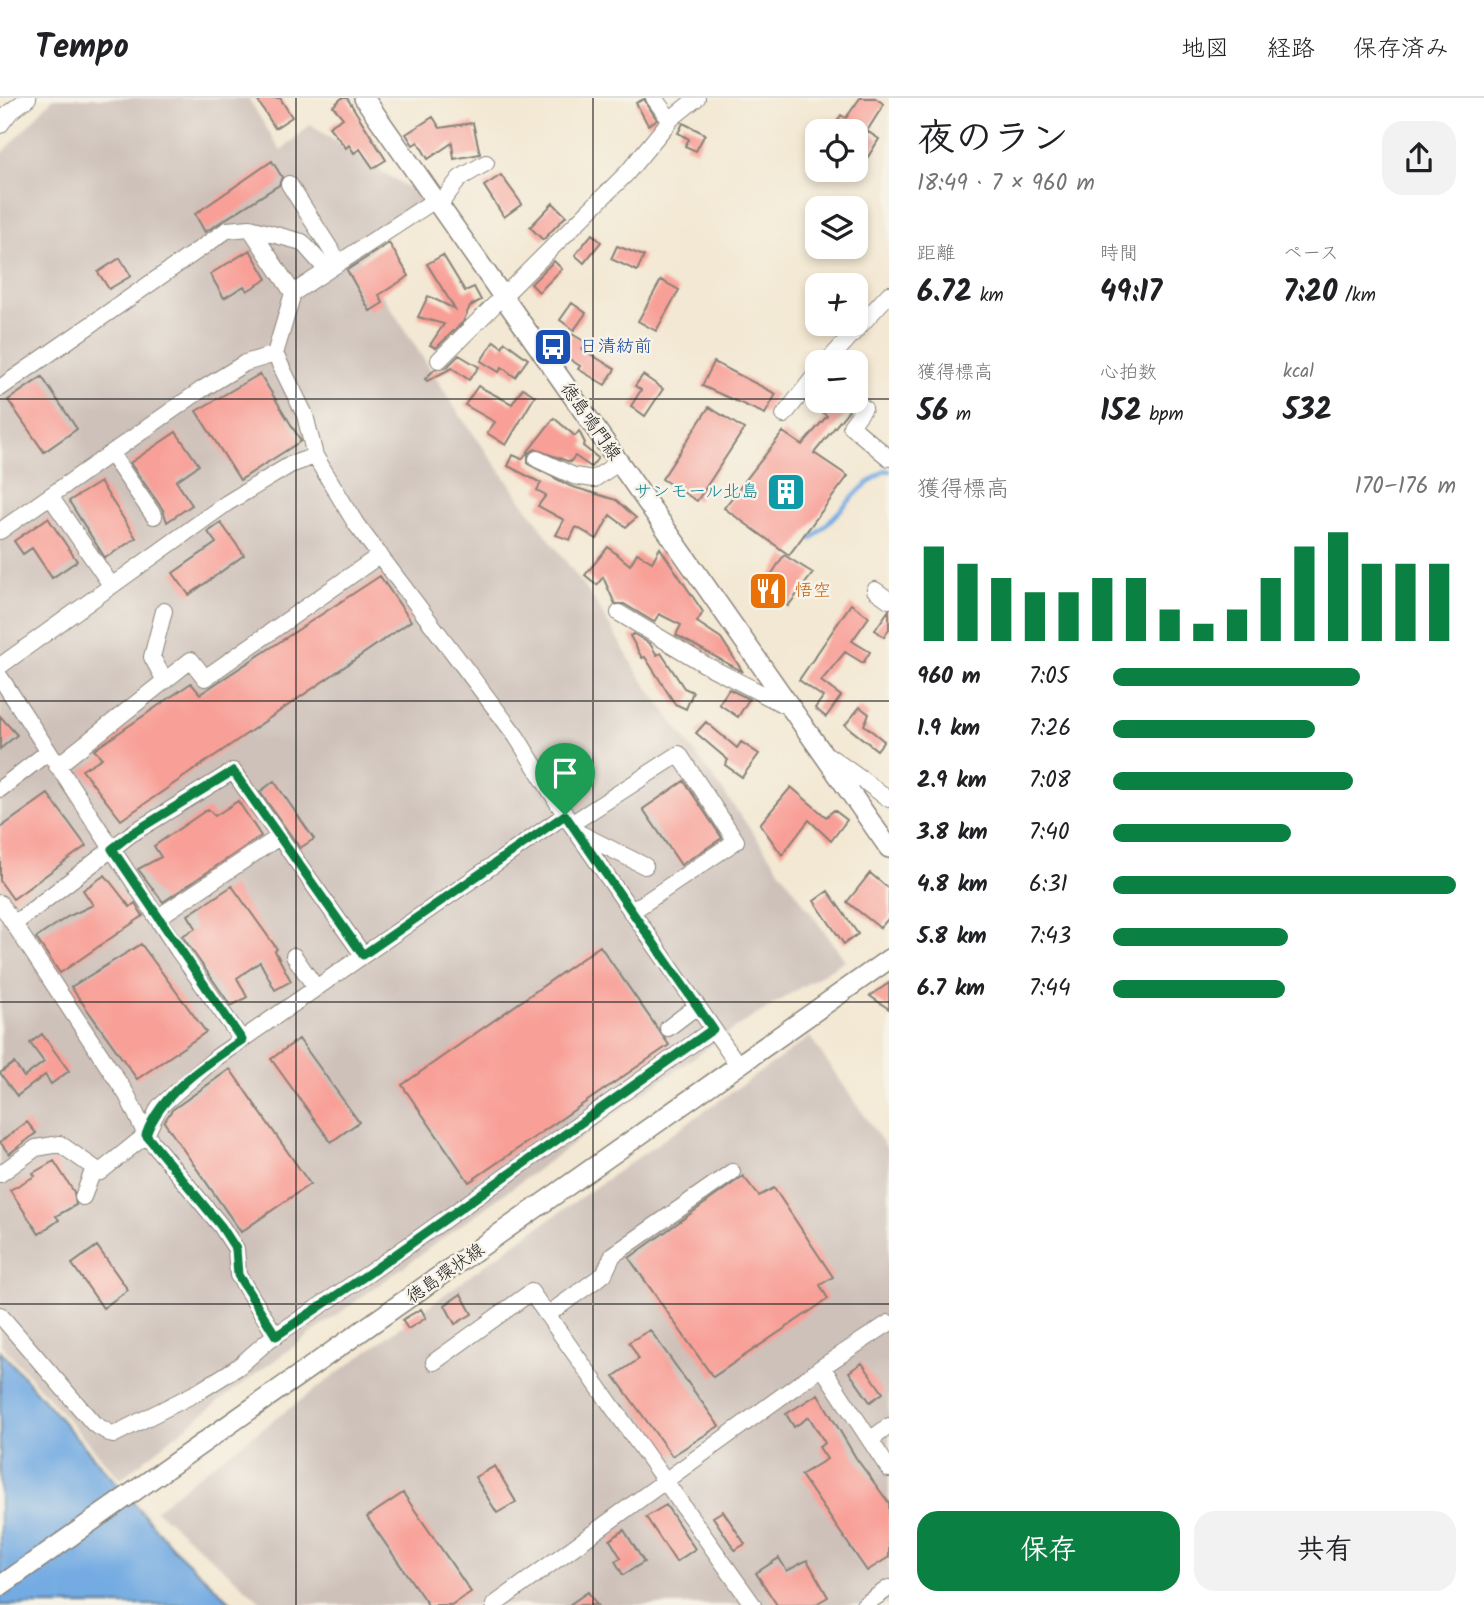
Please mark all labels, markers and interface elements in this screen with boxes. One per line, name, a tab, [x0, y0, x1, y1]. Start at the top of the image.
text: Tempo	[35, 22, 129, 75]
text: 地図	[1181, 30, 1229, 69]
text: 経路	[1267, 30, 1315, 69]
text: 保存済み	[1353, 30, 1449, 69]
text: 夜のラン	[917, 110, 1069, 170]
map controls	[805, 119, 868, 413]
button: locate	[805, 119, 868, 182]
button: share	[1382, 121, 1456, 195]
text: 18:49 · 7 × 960 m	[917, 166, 1095, 202]
button: layers	[805, 196, 868, 259]
text: 距離	[917, 239, 955, 269]
text: 時間	[1100, 239, 1138, 269]
text: ペース	[1283, 239, 1339, 269]
text: 6.72	[917, 269, 972, 317]
text: 49:17	[1100, 269, 1162, 317]
text: 7:20	[1283, 269, 1337, 317]
button: +	[805, 273, 868, 336]
text: km	[972, 281, 1004, 311]
text: /km	[1337, 281, 1376, 311]
bus stop icon: 日清紡前	[532, 326, 574, 368]
place label: 日清紡前	[580, 333, 652, 362]
button: −	[805, 350, 868, 413]
text: kcal	[1283, 357, 1314, 387]
text: 獲得標高	[917, 358, 993, 388]
text: 心拍数	[1100, 358, 1157, 388]
street label: 徳島鳴門線	[552, 377, 628, 467]
text: 532	[1283, 387, 1332, 435]
text: 56	[917, 388, 948, 436]
text: 152	[1100, 388, 1142, 436]
text: m	[948, 400, 971, 430]
text: bpm	[1142, 400, 1184, 430]
text: 170–176 m	[1355, 469, 1456, 505]
building icon: サンモール北島	[765, 471, 807, 513]
text: 獲得標高	[917, 472, 1009, 508]
place label: サンモール北島	[634, 478, 759, 507]
restaurant icon: 悟空	[747, 570, 789, 612]
place label: 悟空	[795, 577, 831, 606]
text: 960 m	[917, 659, 981, 695]
text: 7:05	[1029, 659, 1069, 695]
text: 1.9 km	[917, 711, 980, 747]
text: 7:26	[1029, 711, 1071, 747]
pin	[535, 743, 595, 815]
icon: arrive	[546, 754, 584, 792]
text: 2.9 km	[917, 763, 987, 799]
text: 7:08	[1029, 763, 1071, 799]
text: 3.8 km	[917, 815, 988, 851]
text: 7:40	[1029, 815, 1069, 851]
text: 4.8 km	[917, 867, 988, 903]
text: 6:31	[1029, 867, 1068, 903]
text: 5.8 km	[917, 919, 987, 955]
text: 7:43	[1029, 919, 1071, 955]
text: 6.7 km	[917, 971, 985, 1007]
text: 7:44	[1029, 971, 1071, 1007]
street label: 徳島環状線	[401, 1236, 491, 1312]
button: 保存	[917, 1511, 1180, 1591]
button: 共有	[1194, 1511, 1456, 1591]

